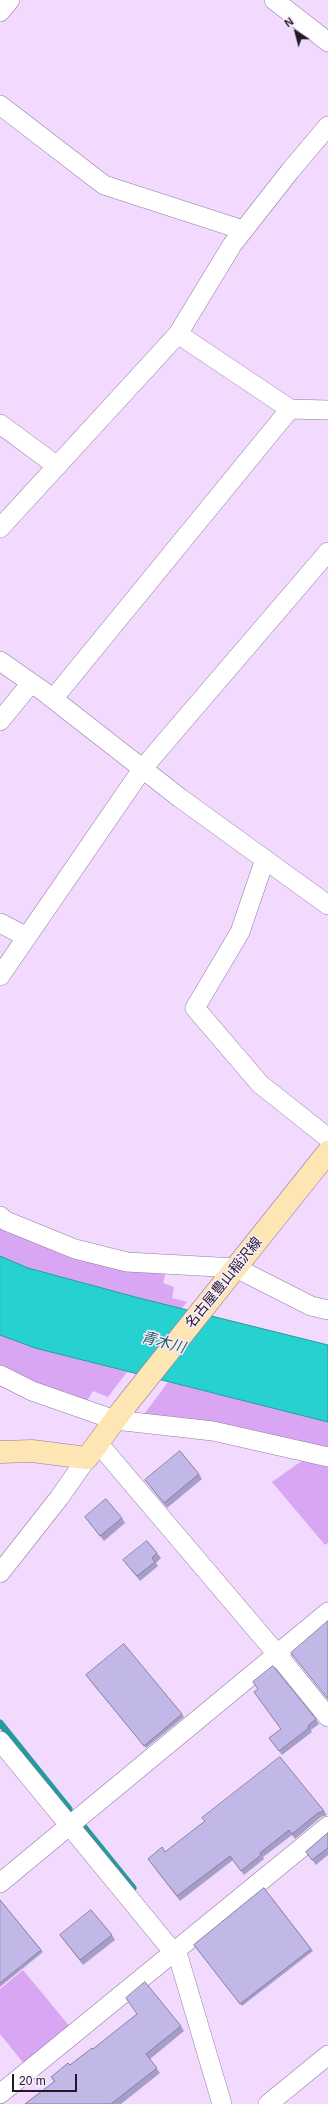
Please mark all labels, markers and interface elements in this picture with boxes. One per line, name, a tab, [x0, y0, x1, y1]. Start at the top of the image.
north arrow	[276, 12, 316, 52]
text: N	[282, 15, 296, 29]
street label: 名古屋豊山稲沢線	[182, 1234, 266, 1332]
water label: 青木川	[139, 1328, 187, 1358]
scale bar	[14, 2066, 79, 2092]
text: 20 m	[19, 2074, 46, 2088]

